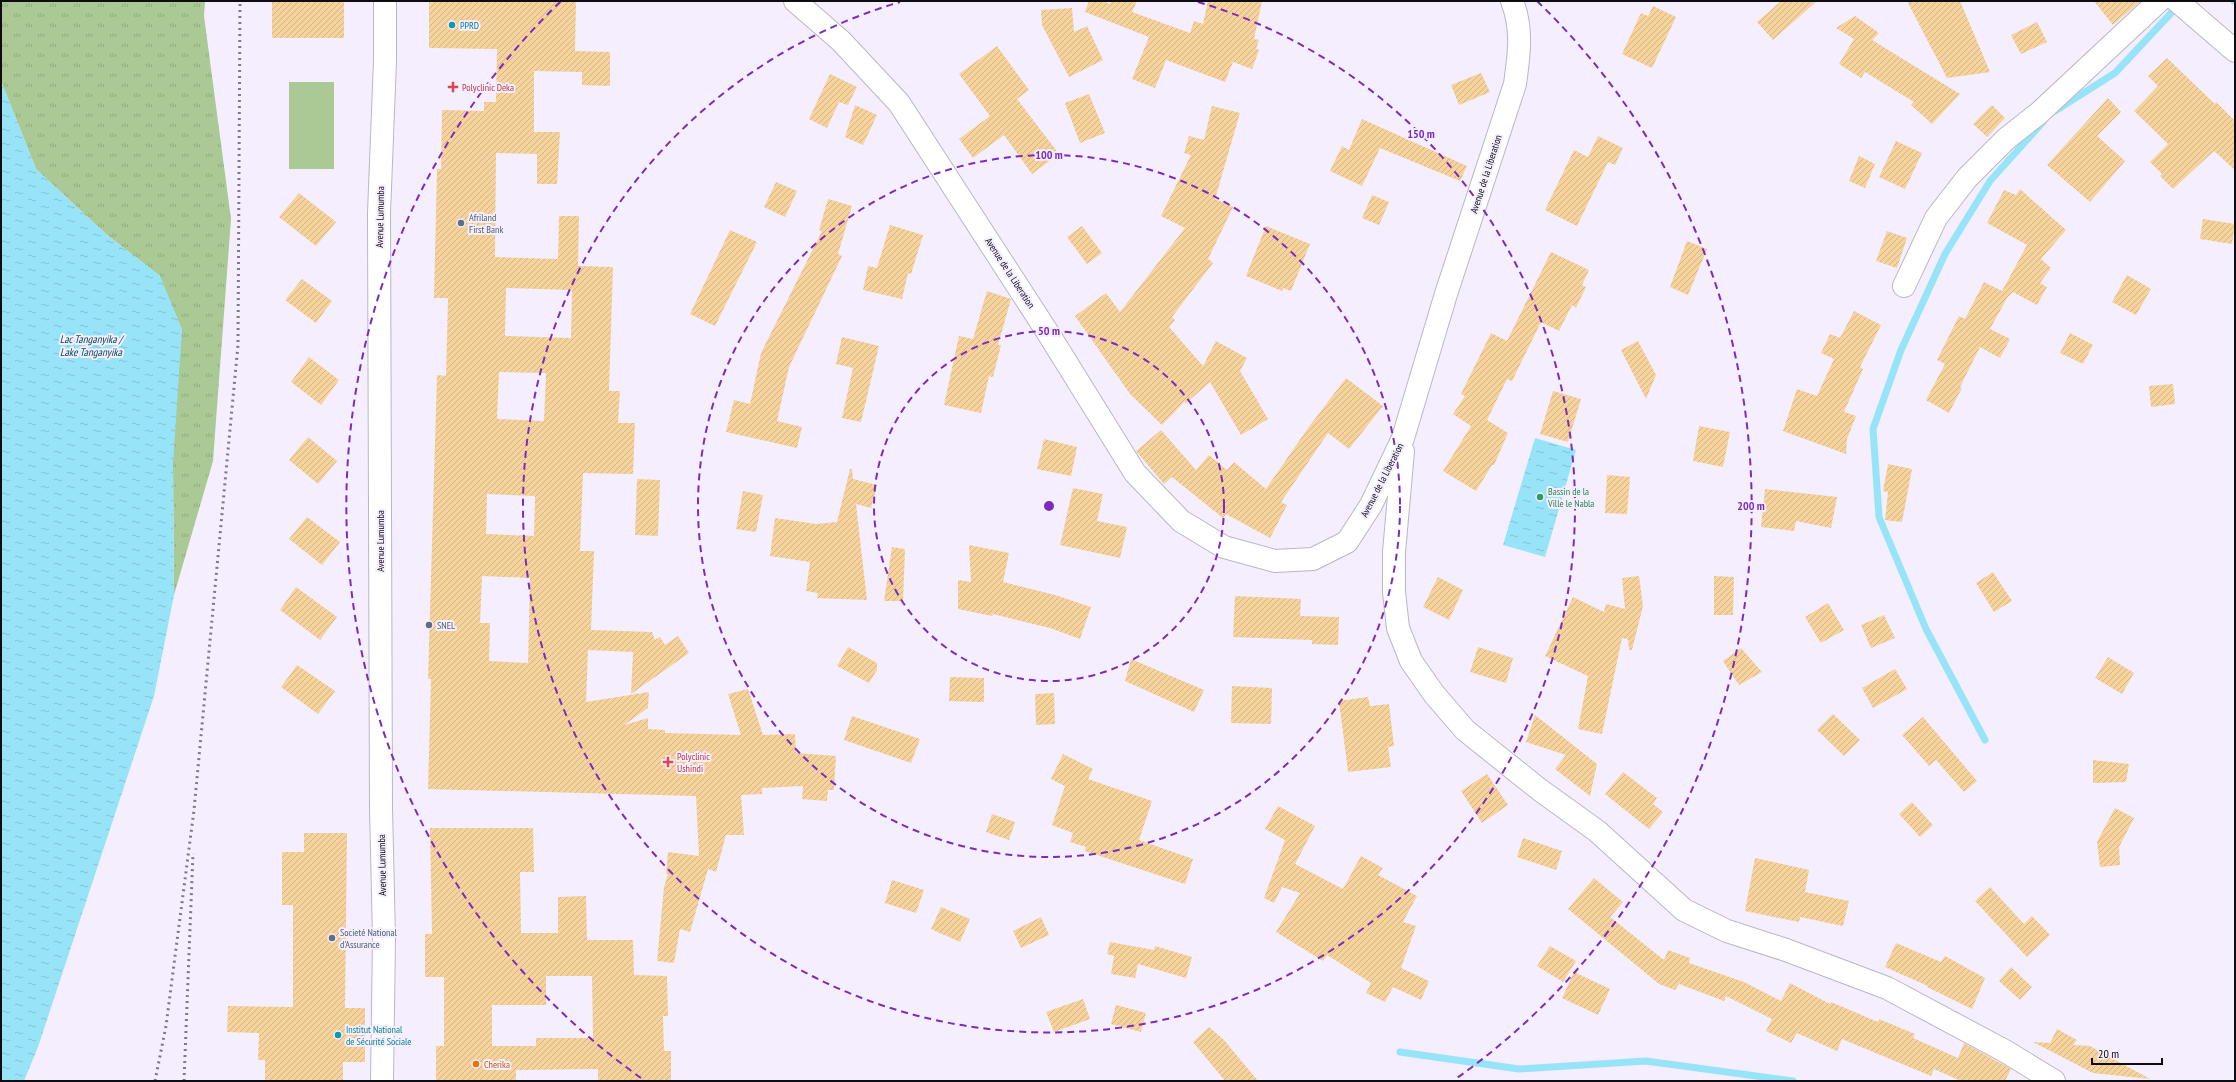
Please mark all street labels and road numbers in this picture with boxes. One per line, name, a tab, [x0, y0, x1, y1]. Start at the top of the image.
street label: Avenue de la Liberation	[1467, 133, 1505, 215]
street label: Avenue Lumumba	[373, 186, 387, 248]
street label: Avenue de la Liberation	[982, 235, 1038, 311]
street label: Avenue de la Liberation	[1358, 441, 1406, 519]
street label: Avenue Lumumba	[374, 510, 387, 572]
street label: Avenue Lumumba	[375, 834, 389, 896]

